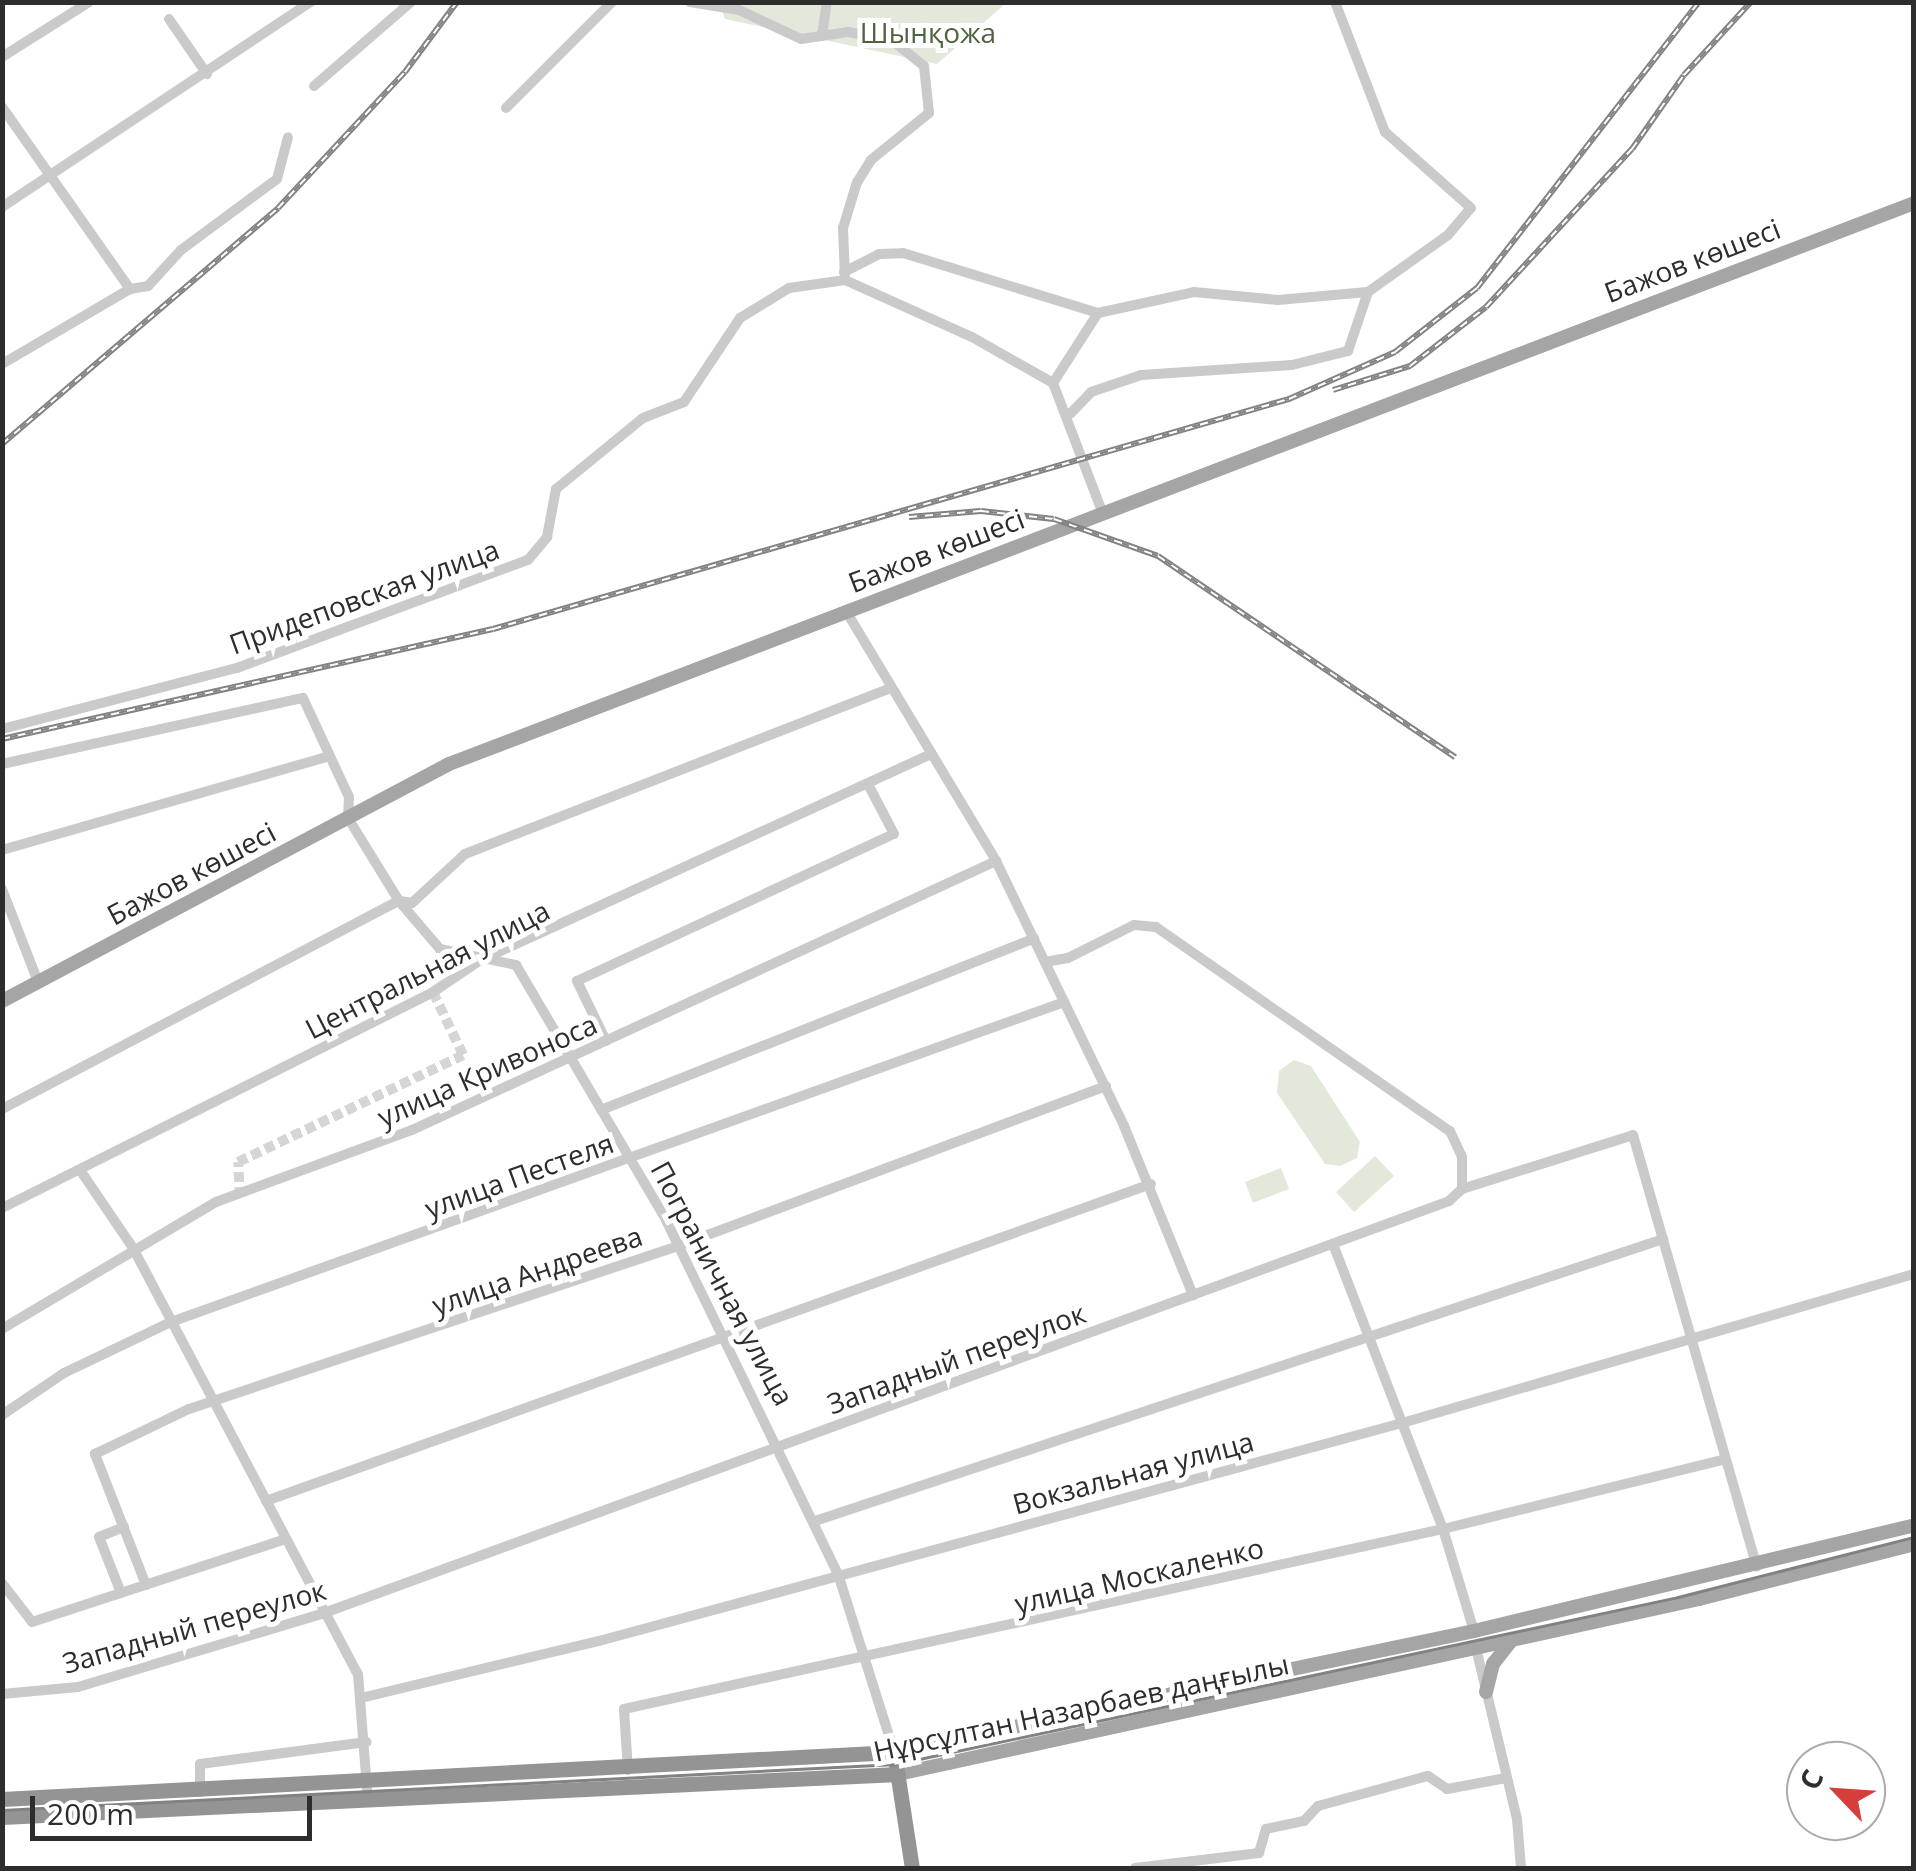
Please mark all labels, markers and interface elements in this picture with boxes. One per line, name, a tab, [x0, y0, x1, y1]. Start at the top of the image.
park label: Шынқожа	[860, 15, 996, 49]
street label: Бажов көшесі	[1599, 211, 1785, 309]
street label: Бажов көшесі	[843, 501, 1029, 599]
street label: Придеповская улица	[225, 532, 503, 660]
street label: Бажов көшесі	[101, 815, 281, 931]
street label: Центральная улица	[299, 893, 555, 1045]
street label: улица Кривоноса	[372, 1007, 602, 1133]
street label: улица Пестеля	[420, 1125, 618, 1225]
street label: Пограничная улица	[644, 1155, 802, 1411]
street label: улица Андреева	[428, 1218, 646, 1322]
street label: Западный переулок	[822, 1296, 1090, 1420]
street label: Вокзальная улица	[1009, 1424, 1257, 1520]
street label: улица Москаленко	[1011, 1530, 1267, 1620]
street label: Западный переулок	[58, 1572, 330, 1680]
street label: Нұрсұлтан Назарбаев даңғылы	[870, 1647, 1292, 1767]
north arrow	[1786, 1741, 1886, 1841]
text: С	[1790, 1763, 1832, 1795]
scale bar	[35, 1776, 318, 1838]
text: 200 m	[47, 1793, 134, 1834]

